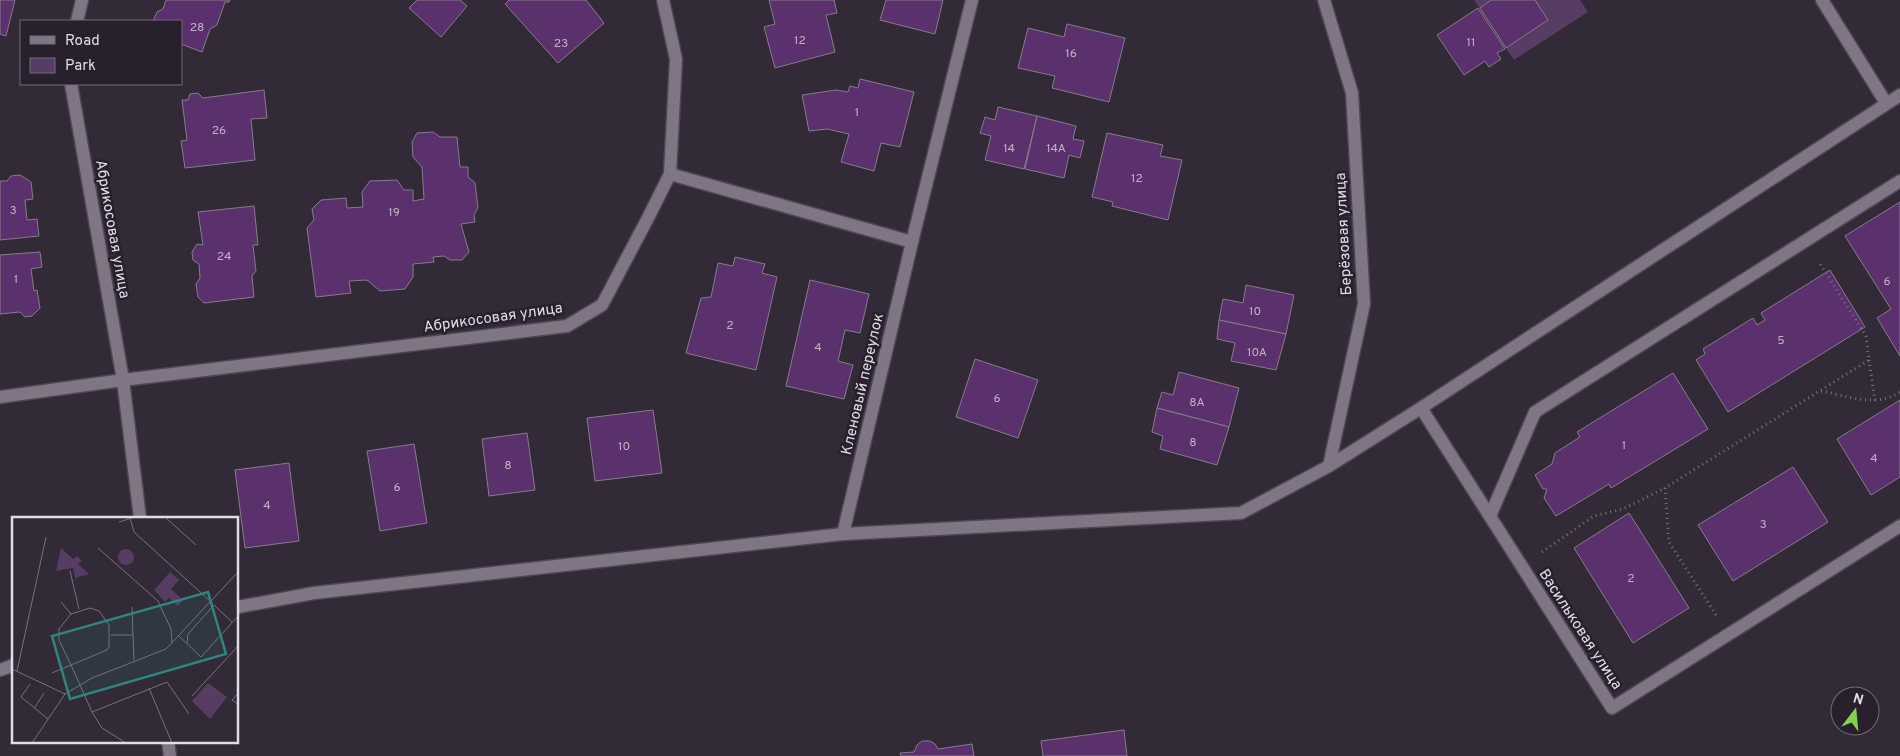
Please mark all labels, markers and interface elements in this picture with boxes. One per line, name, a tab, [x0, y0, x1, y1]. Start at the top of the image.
legend	[20, 20, 182, 85]
house number: 28	[190, 20, 204, 36]
text: Road	[65, 32, 100, 51]
house number: 12	[794, 33, 806, 49]
house number: 11	[1467, 35, 1475, 51]
house number: 23	[554, 36, 568, 52]
house number: 16	[1065, 46, 1077, 62]
text: Park	[65, 57, 96, 76]
house number: 1	[855, 105, 859, 121]
house number: 26	[212, 123, 226, 139]
house number: 14	[1003, 141, 1015, 157]
house number: 14А	[1046, 141, 1066, 157]
street label: Абрикосовая улица	[90, 159, 133, 300]
house number: 12	[1131, 171, 1143, 187]
street label: Берёзовая улица	[1332, 172, 1357, 296]
house number: 3	[9, 203, 17, 219]
house number: 19	[388, 205, 400, 221]
house number: 24	[217, 249, 231, 265]
house number: 1	[14, 272, 18, 288]
house number: 6	[1883, 274, 1891, 290]
street label: Абрикосовая улица	[422, 299, 564, 338]
house number: 10	[1249, 304, 1261, 320]
street label: Кленовый переулок	[838, 312, 889, 457]
house number: 2	[726, 318, 734, 334]
house number: 5	[1777, 333, 1785, 349]
house number: 4	[814, 340, 822, 356]
house number: 10А	[1247, 345, 1267, 361]
house number: 6	[993, 391, 1001, 407]
house number: 8А	[1189, 395, 1205, 411]
house number: 8	[1189, 435, 1197, 451]
house number: 1	[1622, 438, 1626, 454]
house number: 10	[618, 439, 630, 455]
house number: 4	[1870, 451, 1878, 467]
house number: 8	[504, 458, 512, 474]
house number: 6	[393, 480, 401, 496]
house number: 4	[263, 498, 271, 514]
inset map	[12, 517, 239, 744]
house number: 3	[1759, 517, 1767, 533]
street label: Васильковая улица	[1534, 566, 1626, 694]
house number: 2	[1627, 571, 1635, 587]
north arrow	[1830, 686, 1880, 736]
text: N	[1851, 690, 1865, 710]

